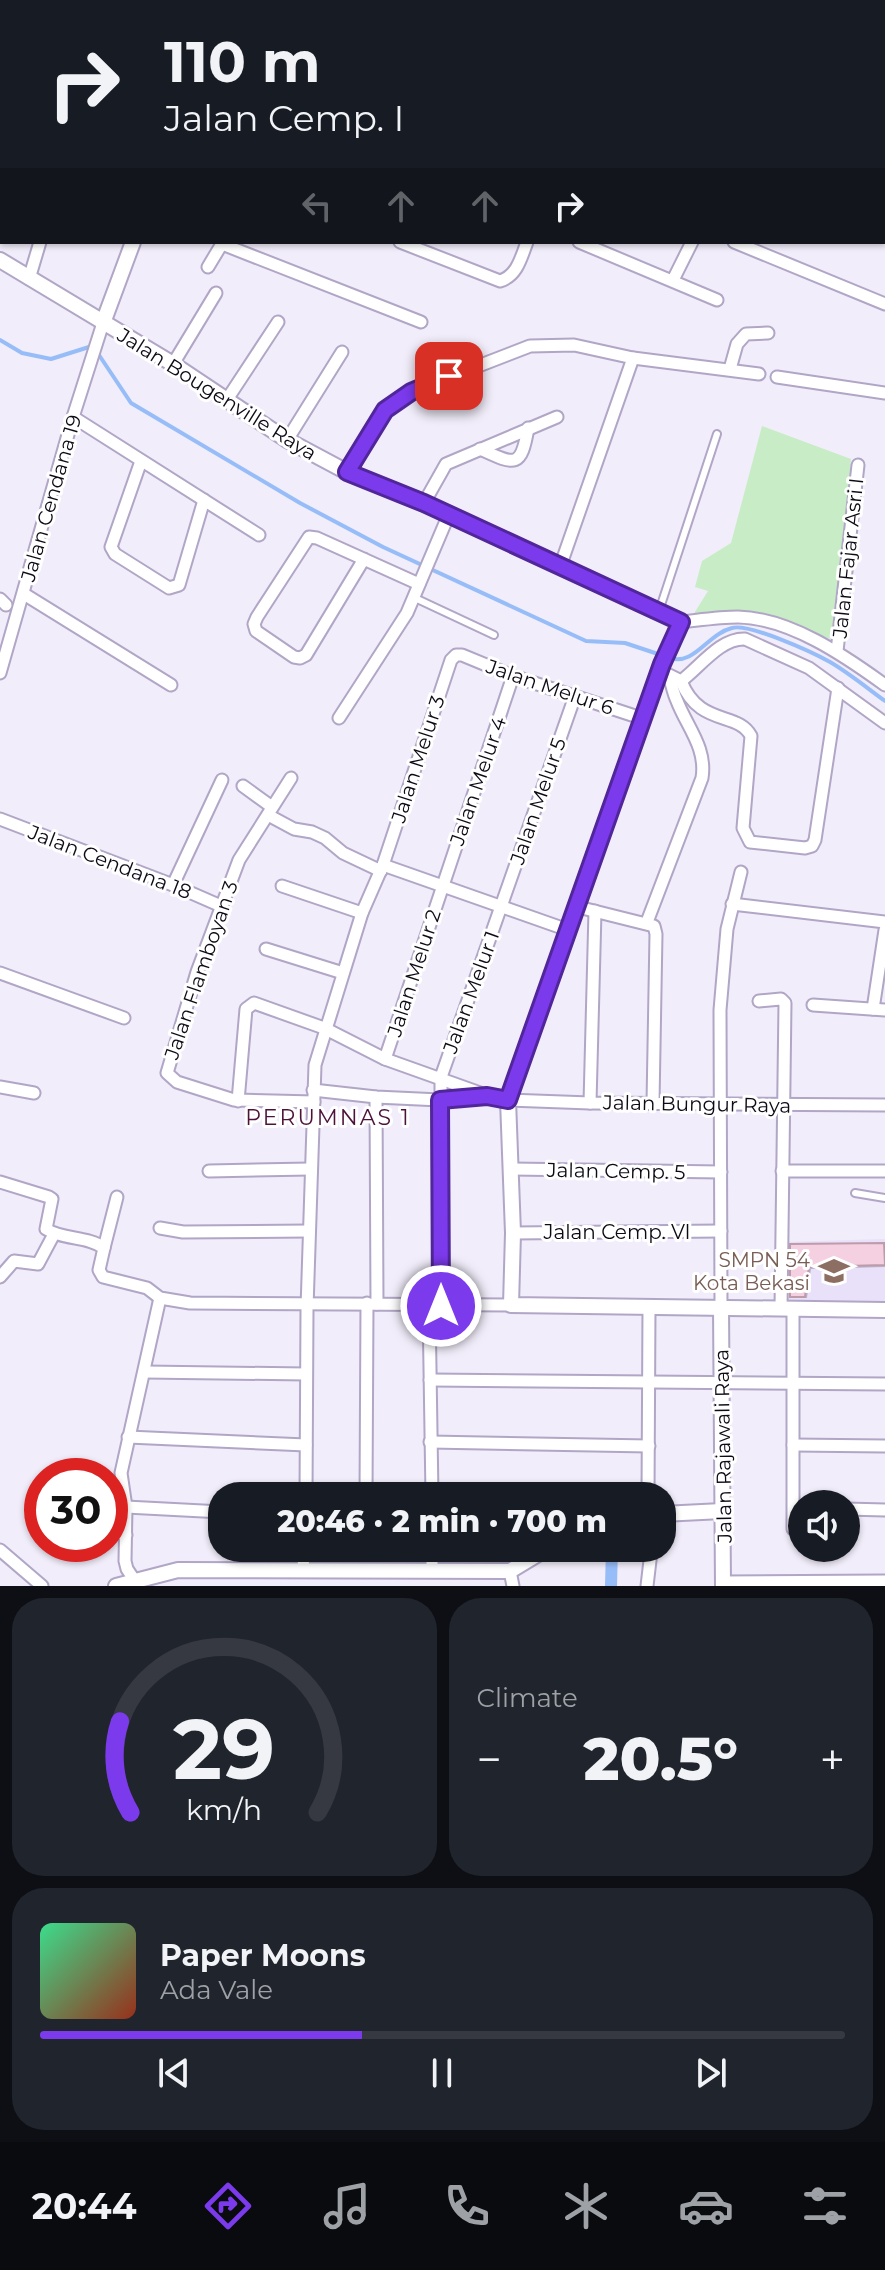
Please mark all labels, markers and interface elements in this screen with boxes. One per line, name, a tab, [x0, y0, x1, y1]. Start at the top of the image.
text: 110 m	[164, 28, 321, 96]
icon: right	[32, 32, 136, 136]
text: Jalan Cemp. I	[164, 96, 404, 140]
icon: left	[295, 184, 339, 228]
icon: ahead	[379, 184, 423, 228]
icon: ahead	[463, 184, 507, 228]
icon: right	[547, 184, 591, 228]
street label: Jalan Bougenville Raya	[112, 322, 321, 465]
pin	[415, 342, 483, 410]
icon: arrive	[427, 354, 471, 398]
street label: Jalan Cendana 19	[15, 412, 86, 585]
street label: Jalan Fajar Asri I	[828, 477, 868, 640]
street label: Jalan Melur 6	[482, 654, 617, 720]
street label: Jalan Melur 3	[386, 692, 450, 827]
street label: Jalan Melur 4	[444, 714, 511, 849]
street label: Jalan Melur 5	[505, 735, 571, 868]
street label: Jalan Cendana 18	[24, 819, 195, 904]
street label: Jalan Flamboyan 3	[159, 878, 243, 1063]
street label: Jalan Melur 2	[382, 906, 446, 1041]
street label: Jalan Melur 1	[437, 928, 504, 1057]
street label: Jalan Bungur Raya	[602, 1090, 791, 1118]
district label: PERUMNAS 1	[245, 1104, 411, 1131]
street label: Jalan Cemp. 5	[545, 1158, 686, 1184]
street label: Jalan Cemp. VI	[542, 1220, 691, 1244]
place label: SMPN 54 Kota Bekasi	[693, 1248, 810, 1295]
school or university icon: SMPN 54 Kota Bekasi	[817, 1254, 851, 1288]
position arrow	[399, 1264, 483, 1348]
street label: Jalan Rajawali Raya	[709, 1349, 737, 1544]
speed limit sign: 30	[24, 1458, 128, 1562]
map controls	[788, 1490, 860, 1562]
button: sound	[788, 1490, 860, 1562]
text: 20:46 · 2 min · 700 m	[277, 1503, 607, 1540]
text: Climate	[477, 1682, 578, 1714]
text: 29	[173, 1698, 275, 1800]
text: 20.5°	[584, 1722, 738, 1795]
text: −	[477, 1732, 502, 1786]
text: +	[820, 1732, 845, 1786]
text: km/h	[186, 1792, 262, 1827]
text: Paper Moons	[160, 1937, 366, 1974]
text: Ada Vale	[160, 1974, 273, 2006]
icon: previous	[152, 2051, 196, 2095]
icon: pause	[420, 2051, 464, 2095]
icon: next	[689, 2051, 733, 2095]
icon: directions	[200, 2178, 256, 2234]
icon: music	[319, 2178, 375, 2234]
icon: phone	[439, 2178, 495, 2234]
icon: climate	[558, 2178, 614, 2234]
icon: car	[678, 2178, 734, 2234]
icon: filters	[797, 2178, 853, 2234]
text: 20:44	[32, 2184, 136, 2228]

